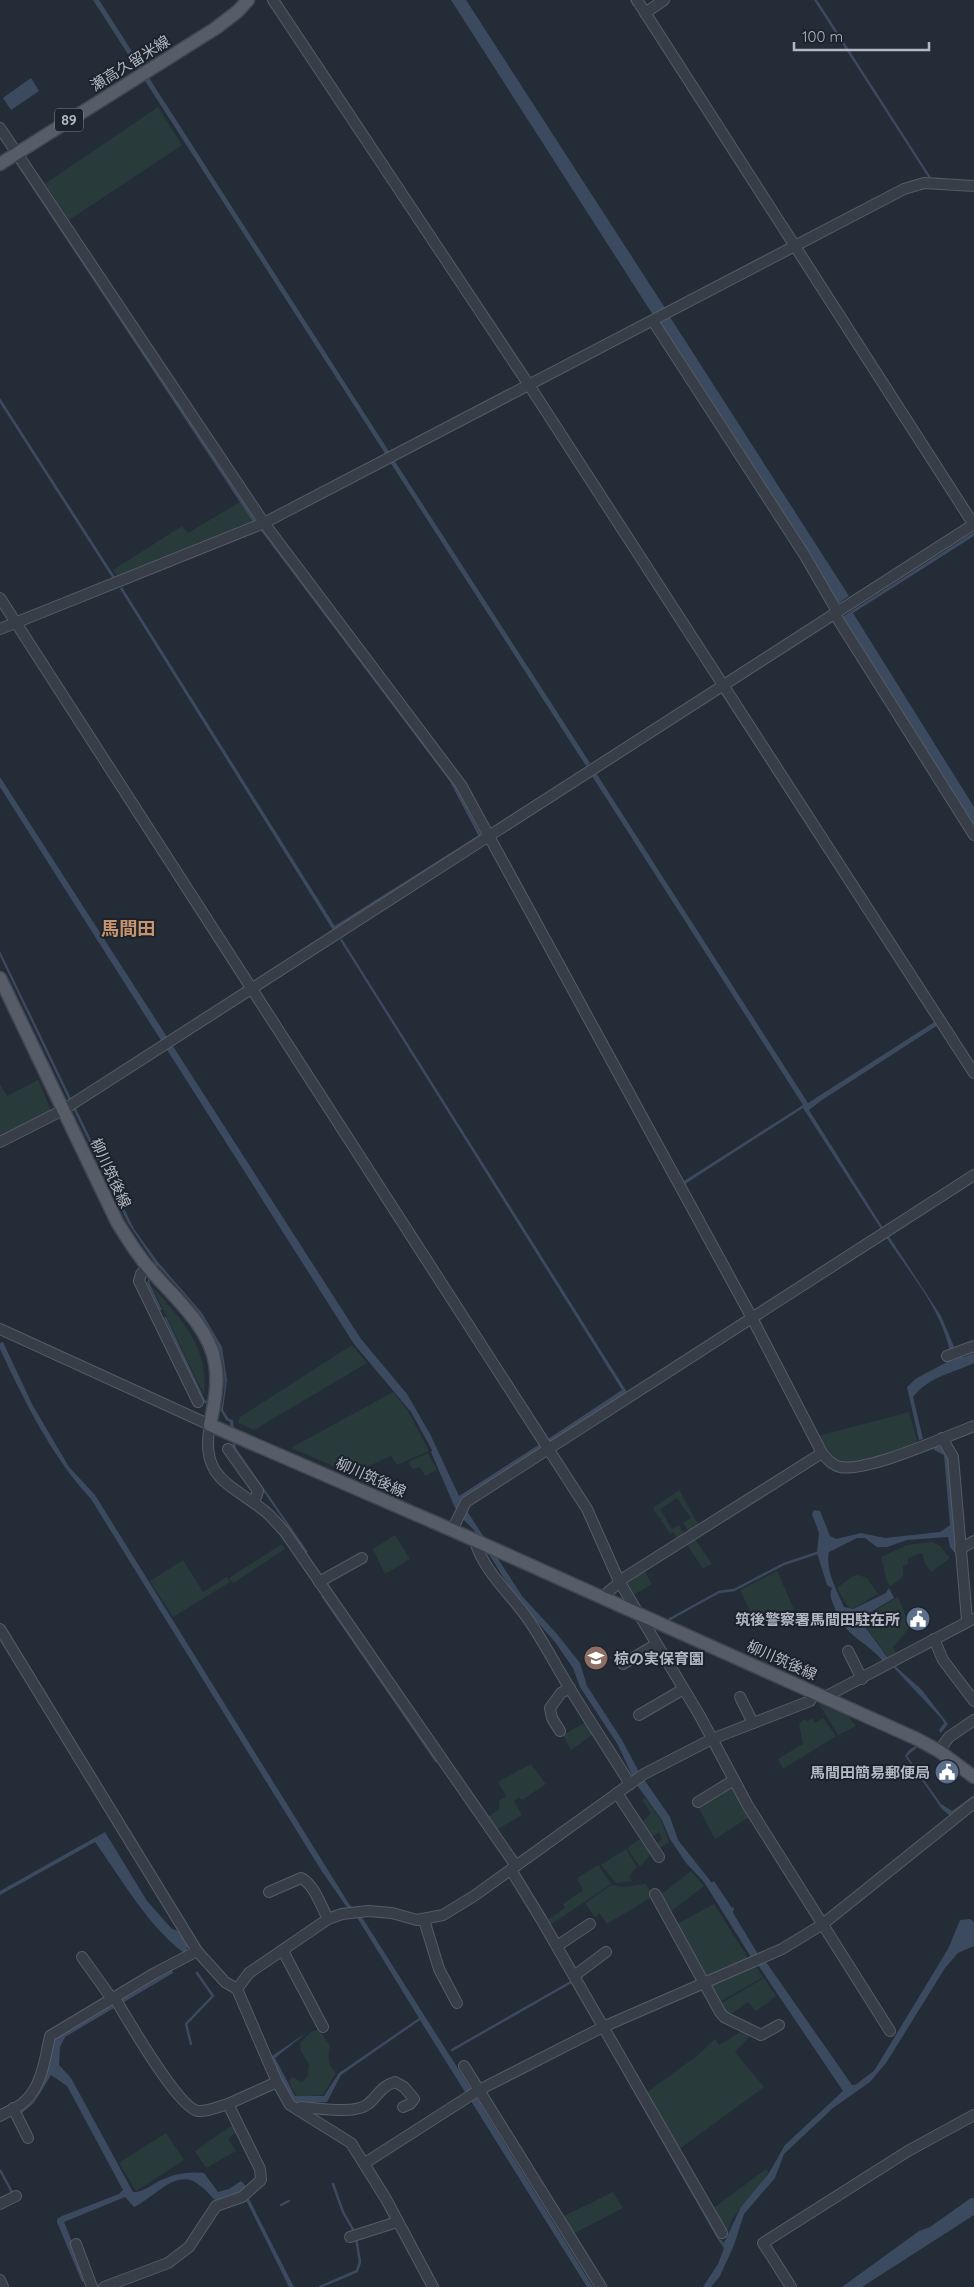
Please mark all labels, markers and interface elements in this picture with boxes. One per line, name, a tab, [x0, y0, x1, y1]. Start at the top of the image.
scale bar	[794, 20, 929, 52]
text: 100 m	[802, 27, 843, 46]
street label: 瀬高久留米線	[87, 31, 173, 95]
road number: 89	[55, 108, 83, 132]
district label: 馬間田	[101, 917, 155, 940]
street label: 柳川筑後線	[87, 1135, 135, 1211]
street label: 柳川筑後線	[333, 1453, 409, 1501]
public building icon: 筑後警察署馬間田駐在所	[905, 1606, 931, 1632]
place label: 筑後警察署馬間田駐在所	[735, 1610, 900, 1629]
street label: 柳川筑後線	[744, 1636, 820, 1684]
school or university icon: 椋の実保育園	[583, 1645, 609, 1671]
place label: 椋の実保育園	[614, 1649, 704, 1668]
public building icon: 馬間田簡易郵便局	[934, 1759, 960, 1785]
place label: 馬間田簡易郵便局	[810, 1763, 930, 1782]

